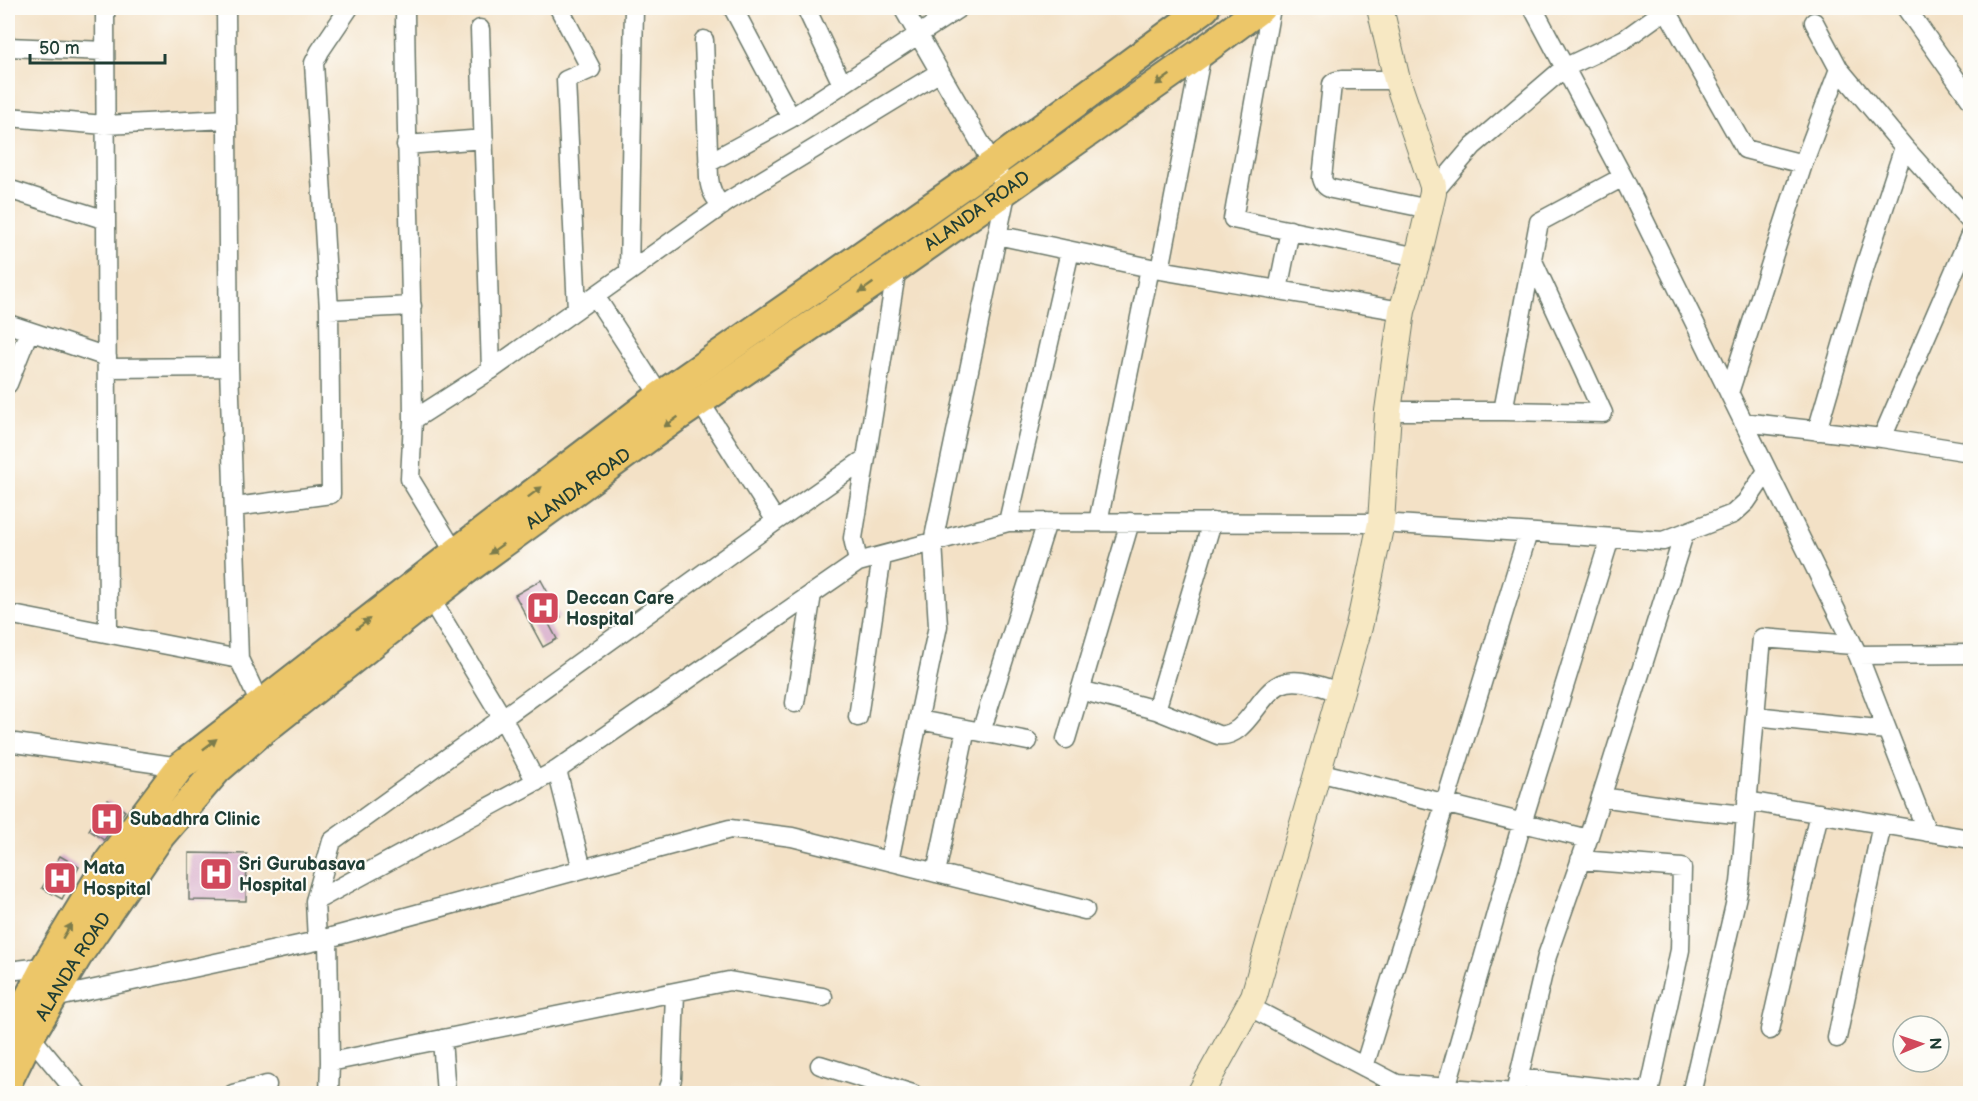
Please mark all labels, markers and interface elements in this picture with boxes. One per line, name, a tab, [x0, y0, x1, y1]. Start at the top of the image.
scale bar	[30, 27, 165, 65]
text: 50 m	[39, 38, 80, 59]
one-way arrow	[1156, 73, 1171, 85]
street label: ALANDA ROAD	[920, 166, 1034, 255]
one-way arrow	[858, 282, 874, 293]
one-way arrow	[663, 416, 679, 428]
street label: ALANDA ROAD	[522, 443, 635, 534]
one-way arrow	[526, 486, 542, 498]
one-way arrow	[488, 543, 504, 555]
place label: Deccan Care Hospital	[566, 588, 674, 630]
hospital icon: Deccan Care Hospital	[525, 590, 561, 626]
one-way arrow	[356, 618, 371, 630]
one-way arrow	[202, 737, 218, 750]
hospital icon: Subadhra Clinic	[89, 801, 125, 837]
place label: Subadhra Clinic	[130, 809, 260, 830]
place label: Sri Gurubasava Hospital	[239, 854, 366, 896]
hospital icon: Sri Gurubasava Hospital	[198, 856, 234, 892]
place label: Mata Hospital	[83, 858, 151, 900]
hospital icon: Mata Hospital	[42, 860, 78, 896]
street label: ALANDA ROAD	[31, 908, 115, 1024]
one-way arrow	[61, 923, 72, 939]
north arrow	[1891, 1014, 1951, 1074]
text: N	[1925, 1037, 1944, 1050]

